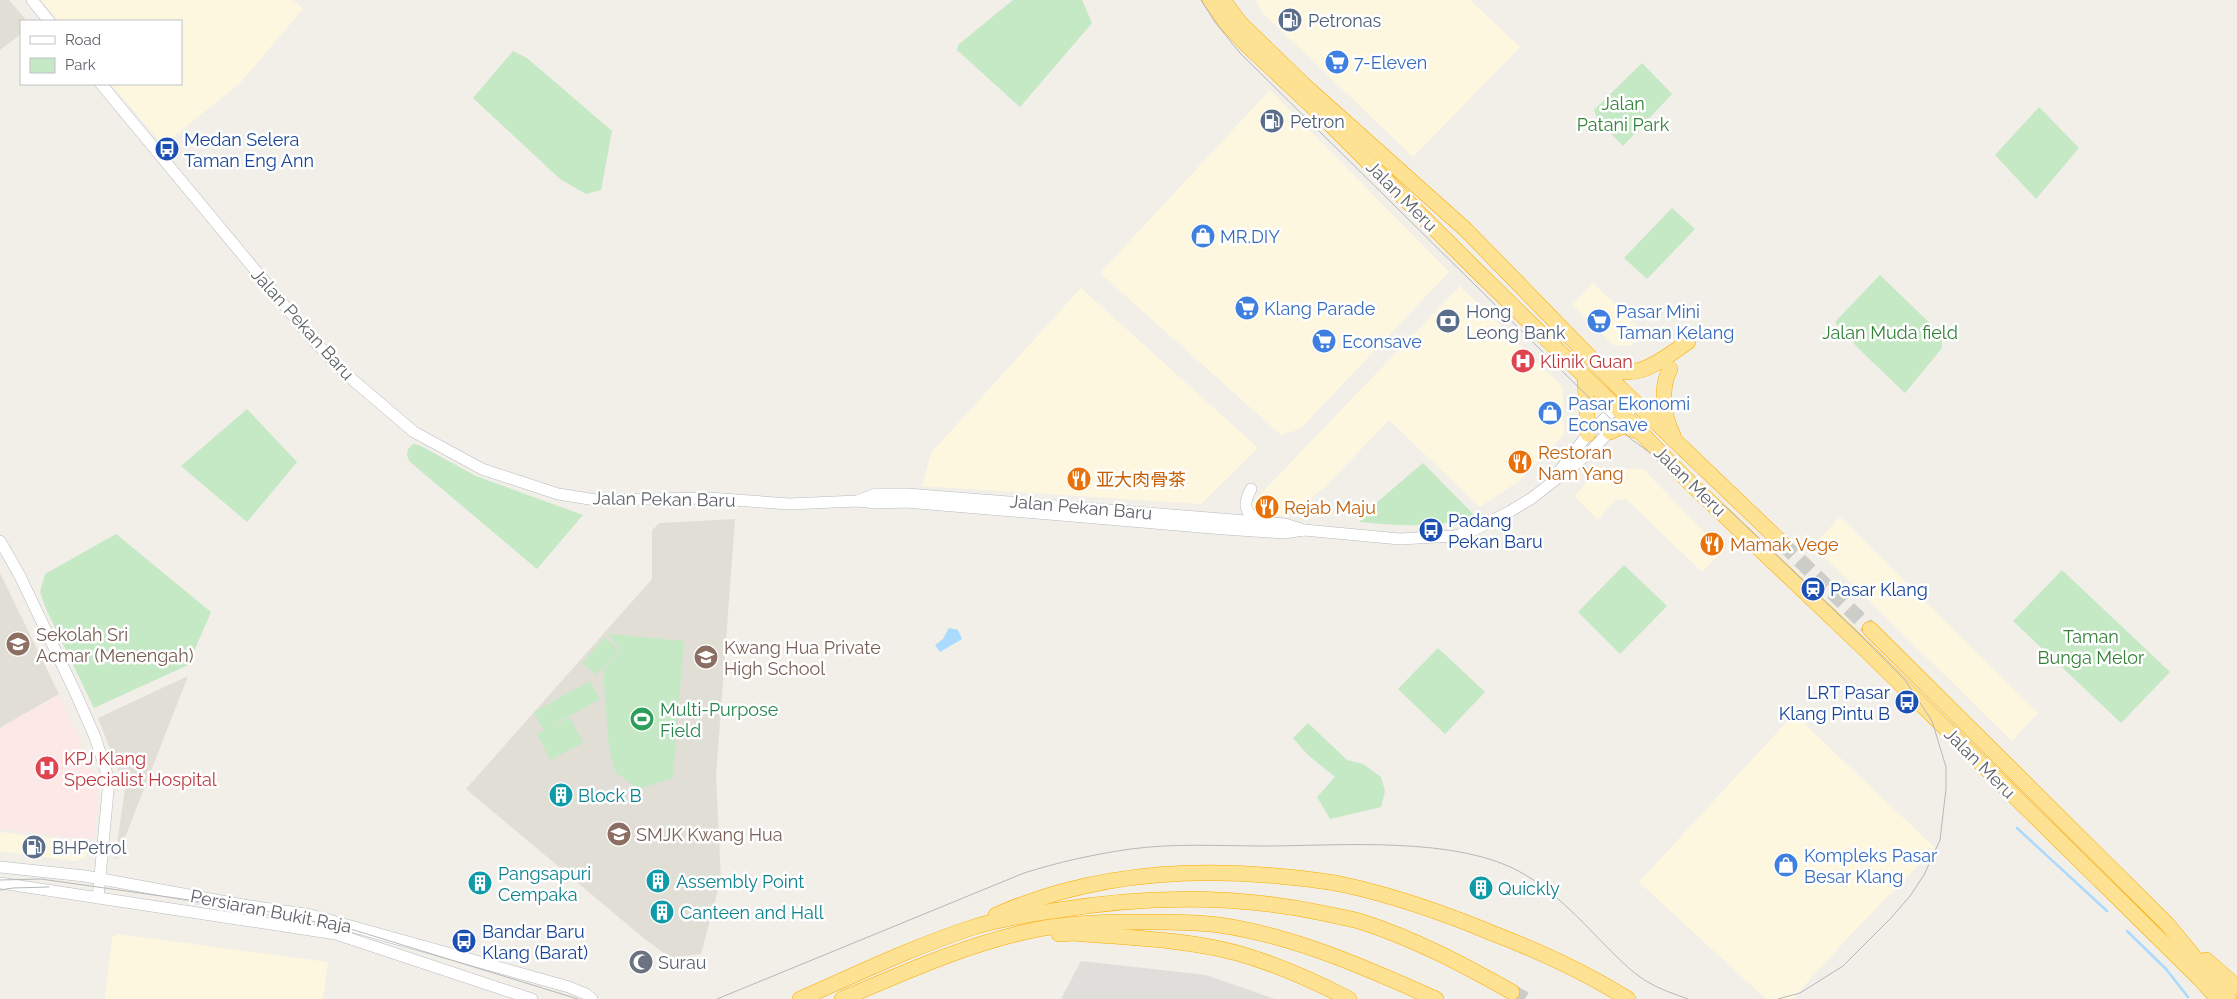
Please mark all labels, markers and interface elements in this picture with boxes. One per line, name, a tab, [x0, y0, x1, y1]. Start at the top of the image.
fuel station icon: Petronas	[1277, 7, 1303, 33]
place label: Petronas	[1308, 10, 1382, 31]
legend	[20, 20, 182, 85]
text: Road	[65, 31, 101, 49]
supermarket icon: 7-Eleven	[1324, 49, 1350, 75]
place label: 7-Eleven	[1354, 52, 1427, 73]
text: Park	[65, 56, 96, 74]
park label: Jalan Patani Park	[1577, 93, 1670, 135]
fuel station icon: Petron	[1259, 108, 1285, 134]
place label: Petron	[1290, 111, 1345, 132]
place label: Medan Selera Taman Eng Ann	[184, 129, 314, 171]
bus stop icon: Medan Selera Taman Eng Ann	[154, 136, 180, 162]
street label: Jalan Meru	[1362, 156, 1442, 236]
shop icon: MR.DIY	[1190, 223, 1216, 249]
place label: MR.DIY	[1220, 226, 1280, 247]
street label: Jalan Pekan Baru	[247, 264, 359, 384]
supermarket icon: Klang Parade	[1234, 295, 1260, 321]
place label: Klang Parade	[1264, 298, 1376, 319]
place label: Hong Leong Bank	[1466, 301, 1566, 343]
place label: Pasar Mini Taman Kelang	[1616, 301, 1734, 343]
bank icon: Hong Leong Bank	[1435, 308, 1461, 334]
supermarket icon: Pasar Mini Taman Kelang	[1586, 308, 1612, 334]
park label: Jalan Muda field	[1822, 322, 1958, 343]
supermarket icon: Econsave	[1311, 328, 1337, 354]
place label: Econsave	[1342, 331, 1422, 352]
hospital icon: Klinik Guan	[1510, 348, 1536, 374]
place label: Klinik Guan	[1540, 351, 1633, 372]
place label: Pasar Ekonomi Econsave	[1568, 393, 1690, 435]
shop icon: Pasar Ekonomi Econsave	[1537, 400, 1563, 426]
place label: Restoran Nam Yang	[1538, 442, 1624, 484]
street label: Jalan Meru	[1650, 442, 1730, 520]
restaurant icon: Restoran Nam Yang	[1507, 449, 1533, 475]
restaurant icon: 亚大肉骨茶	[1066, 466, 1092, 492]
place label: 亚大肉骨茶	[1096, 469, 1186, 490]
street label: Jalan Pekan Baru	[592, 487, 736, 511]
street label: Jalan Pekan Baru	[1009, 490, 1153, 524]
restaurant icon: Rejab Maju	[1254, 494, 1280, 520]
place label: Rejab Maju	[1284, 497, 1376, 518]
place label: Padang Pekan Baru	[1448, 510, 1543, 552]
bus stop icon: Padang Pekan Baru	[1418, 517, 1444, 543]
restaurant icon: Mamak Vege	[1699, 531, 1725, 557]
place label: Mamak Vege	[1730, 534, 1839, 555]
station icon: Pasar Klang	[1800, 576, 1826, 602]
place label: Pasar Klang	[1830, 579, 1928, 600]
place label: Sekolah Sri Acmar (Menengah)	[36, 624, 194, 666]
park label: Taman Bunga Melor	[2038, 626, 2145, 668]
school or university icon: Sekolah Sri Acmar (Menengah)	[5, 631, 31, 657]
place label: Kwang Hua Private High School	[724, 637, 881, 679]
school or university icon: Kwang Hua Private High School	[693, 644, 719, 670]
place label: LRT Pasar Klang Pintu B	[1779, 682, 1891, 724]
bus stop icon: LRT Pasar Klang Pintu B	[1894, 689, 1920, 715]
place label: Multi-Purpose Field	[660, 699, 779, 741]
sports icon: Multi-Purpose Field	[629, 706, 655, 732]
street label: Jalan Meru	[1940, 723, 2020, 803]
place label: KPJ Klang Specialist Hospital	[64, 748, 217, 790]
hospital icon: KPJ Klang Specialist Hospital	[34, 755, 60, 781]
building icon: Block B	[548, 782, 574, 808]
place label: Block B	[578, 785, 642, 806]
school or university icon: SMJK Kwang Hua	[606, 821, 632, 847]
place label: SMJK Kwang Hua	[636, 824, 782, 845]
fuel station icon: BHPetrol	[21, 834, 47, 860]
place label: BHPetrol	[52, 837, 127, 858]
place label: Kompleks Pasar Besar Klang	[1804, 845, 1938, 887]
shop icon: Kompleks Pasar Besar Klang	[1773, 852, 1799, 878]
place label: Pangsapuri Cempaka	[498, 863, 591, 905]
building icon: Assembly Point	[645, 868, 671, 894]
building icon: Pangsapuri Cempaka	[467, 870, 493, 896]
place label: Assembly Point	[676, 871, 804, 892]
building icon: Quickly	[1468, 875, 1494, 901]
place label: Quickly	[1498, 878, 1560, 899]
street label: Persiaran Bukit Raja	[189, 885, 353, 937]
building icon: Canteen and Hall	[649, 899, 675, 925]
place label: Canteen and Hall	[680, 902, 824, 923]
place label: Bandar Baru Klang (Barat)	[482, 921, 588, 963]
bus stop icon: Bandar Baru Klang (Barat)	[451, 928, 477, 954]
mosque icon: Surau	[628, 949, 654, 975]
place label: Surau	[658, 952, 706, 973]

